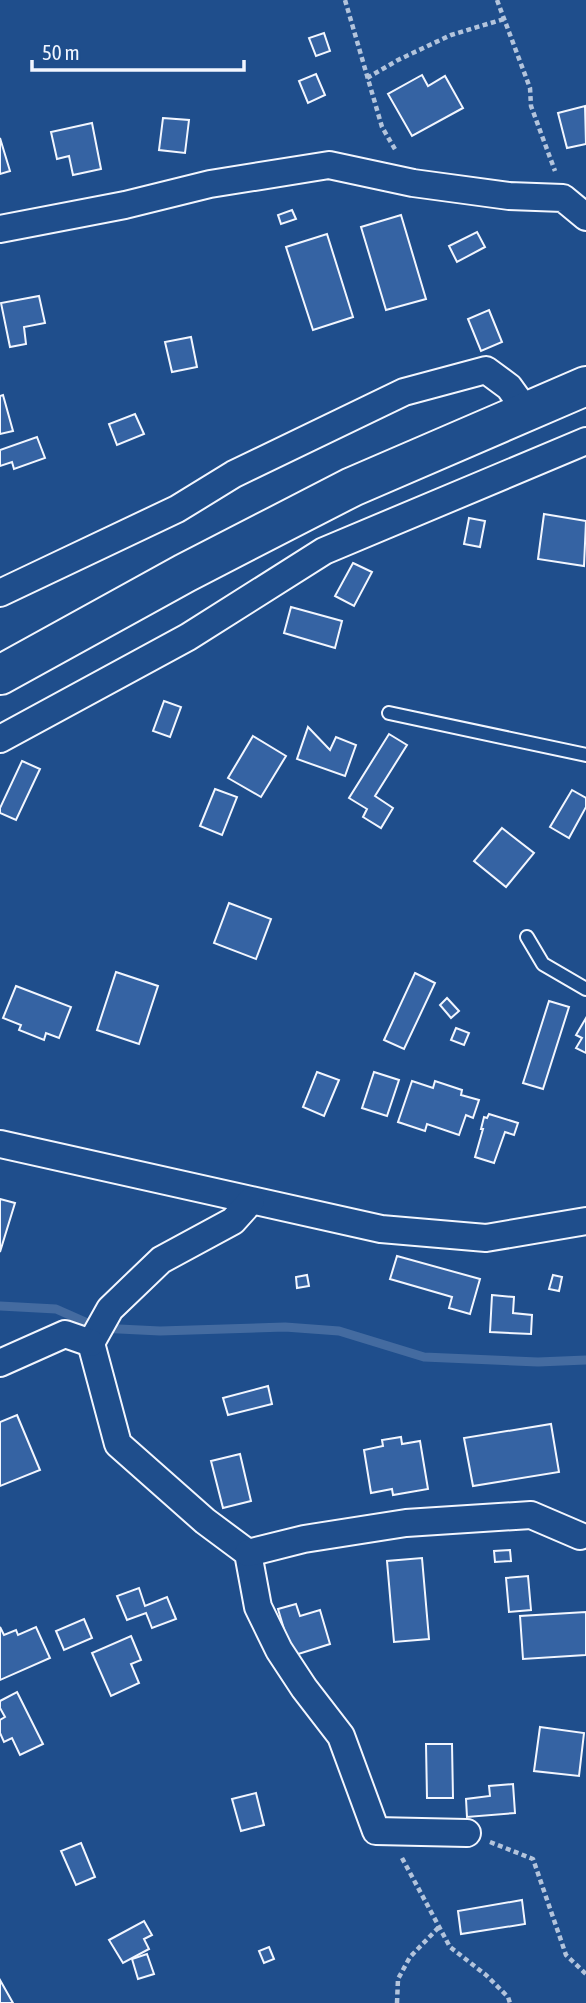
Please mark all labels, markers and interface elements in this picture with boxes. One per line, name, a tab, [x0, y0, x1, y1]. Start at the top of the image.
scale bar	[32, 28, 243, 72]
text: 50 m	[42, 40, 80, 64]

